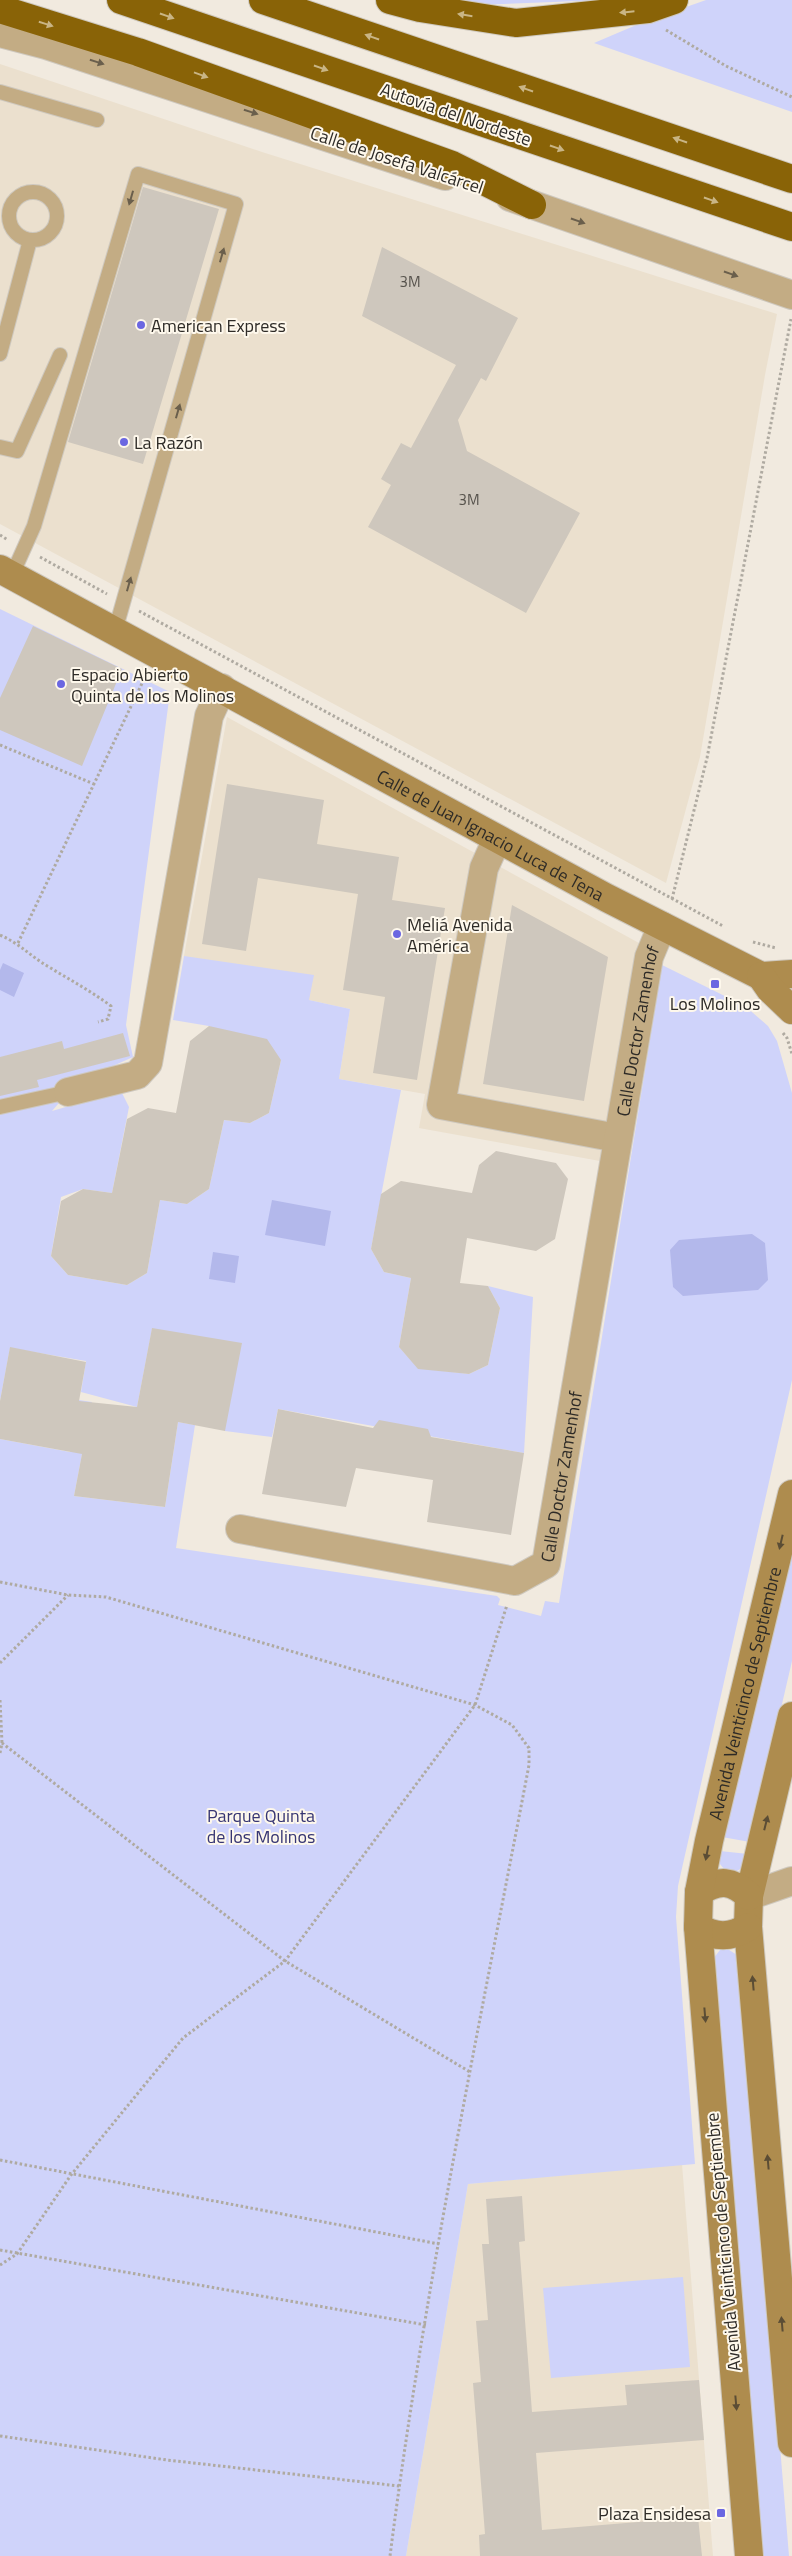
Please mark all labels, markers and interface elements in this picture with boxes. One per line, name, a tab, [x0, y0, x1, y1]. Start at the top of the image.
one-way arrow	[618, 8, 634, 16]
one-way arrow	[457, 11, 473, 19]
one-way arrow	[159, 12, 174, 20]
one-way arrow	[39, 20, 54, 28]
one-way arrow	[364, 32, 379, 40]
one-way arrow	[90, 58, 105, 66]
one-way arrow	[313, 65, 328, 72]
one-way arrow	[193, 72, 208, 79]
street label: Autovía del Nordeste	[377, 75, 535, 153]
one-way arrow	[518, 84, 533, 92]
one-way arrow	[244, 109, 259, 117]
street label: Calle de Josefa Valcárcel	[307, 119, 487, 201]
one-way arrow	[672, 136, 687, 144]
one-way arrow	[550, 145, 565, 152]
one-way arrow	[127, 191, 135, 206]
one-way arrow	[704, 197, 719, 204]
one-way arrow	[571, 217, 586, 225]
one-way arrow	[218, 247, 226, 262]
house number: 3M	[399, 270, 421, 293]
one-way arrow	[724, 271, 739, 278]
place label: American Express	[151, 312, 286, 339]
marker: American Express	[135, 319, 147, 331]
one-way arrow	[174, 403, 182, 418]
place label: La Razón	[134, 429, 203, 456]
marker: La Razón	[118, 436, 130, 448]
house number: 3M	[458, 488, 480, 511]
one-way arrow	[125, 577, 133, 592]
place label: Espacio Abierto Quinta de los Molinos	[71, 661, 234, 709]
marker: Espacio Abierto Quinta de los Molinos	[55, 678, 67, 690]
street label: Calle de Juan Ignacio Luca de Tena	[372, 762, 609, 908]
place label: Meliá Avenida América	[407, 911, 512, 959]
marker: Meliá Avenida América	[391, 928, 403, 940]
street label: Calle Doctor Zamenhof	[609, 941, 666, 1118]
marker: Los Molinos	[709, 978, 721, 990]
place label: Los Molinos	[670, 990, 760, 1017]
street label: Calle Doctor Zamenhof	[533, 1389, 589, 1564]
one-way arrow	[777, 1534, 785, 1549]
street label: Avenida Veinticinco de Septiembre	[701, 1564, 788, 1823]
park label: Parque Quinta de los Molinos	[207, 1802, 315, 1850]
one-way arrow	[762, 1815, 770, 1830]
one-way arrow	[702, 1845, 710, 1861]
one-way arrow	[749, 1975, 757, 1991]
one-way arrow	[701, 2007, 709, 2023]
street label: Avenida Veinticinco de Septiembre	[698, 2112, 748, 2372]
one-way arrow	[764, 2154, 772, 2170]
one-way arrow	[778, 2316, 786, 2332]
one-way arrow	[733, 2396, 741, 2412]
place label: Plaza Ensidesa	[598, 2500, 711, 2527]
marker: Plaza Ensidesa	[715, 2507, 727, 2519]

